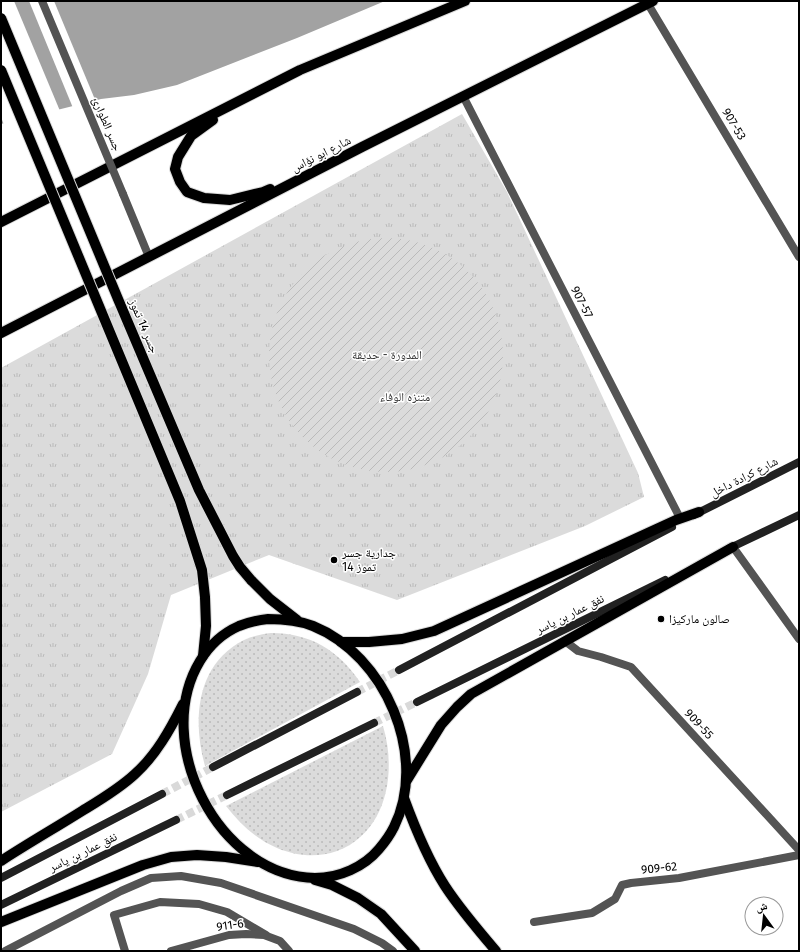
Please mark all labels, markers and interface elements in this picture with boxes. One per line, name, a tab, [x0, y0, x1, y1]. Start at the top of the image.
street label: جسر الطوارئ	[89, 95, 125, 153]
street label: 907-53	[719, 106, 749, 142]
street label: شارع ابو نؤاس	[289, 133, 354, 176]
street label: 907-57	[568, 284, 596, 320]
street label: جسر 14 تموز	[126, 296, 162, 356]
park label: المدورة - حديقة	[352, 348, 422, 362]
park label: متنزه الوفاء	[380, 390, 430, 404]
street label: شارع كرادة داخل	[708, 454, 781, 501]
place label: جدارية جسر 14 تموز	[341, 546, 396, 574]
marker: جدارية جسر 14 تموز	[329, 555, 339, 565]
street label: نفق عمار بن ياسر	[533, 591, 607, 637]
place label: صالون ماركيزا	[669, 612, 730, 626]
marker: صالون ماركيزا	[656, 614, 666, 624]
street label: 909-55	[682, 706, 716, 742]
street label: نفق عمار بن ياسر	[46, 829, 120, 875]
street label: 909-62	[640, 859, 678, 877]
north arrow	[744, 896, 784, 936]
text: ش	[754, 899, 769, 916]
street label: 911-6	[215, 916, 245, 934]

